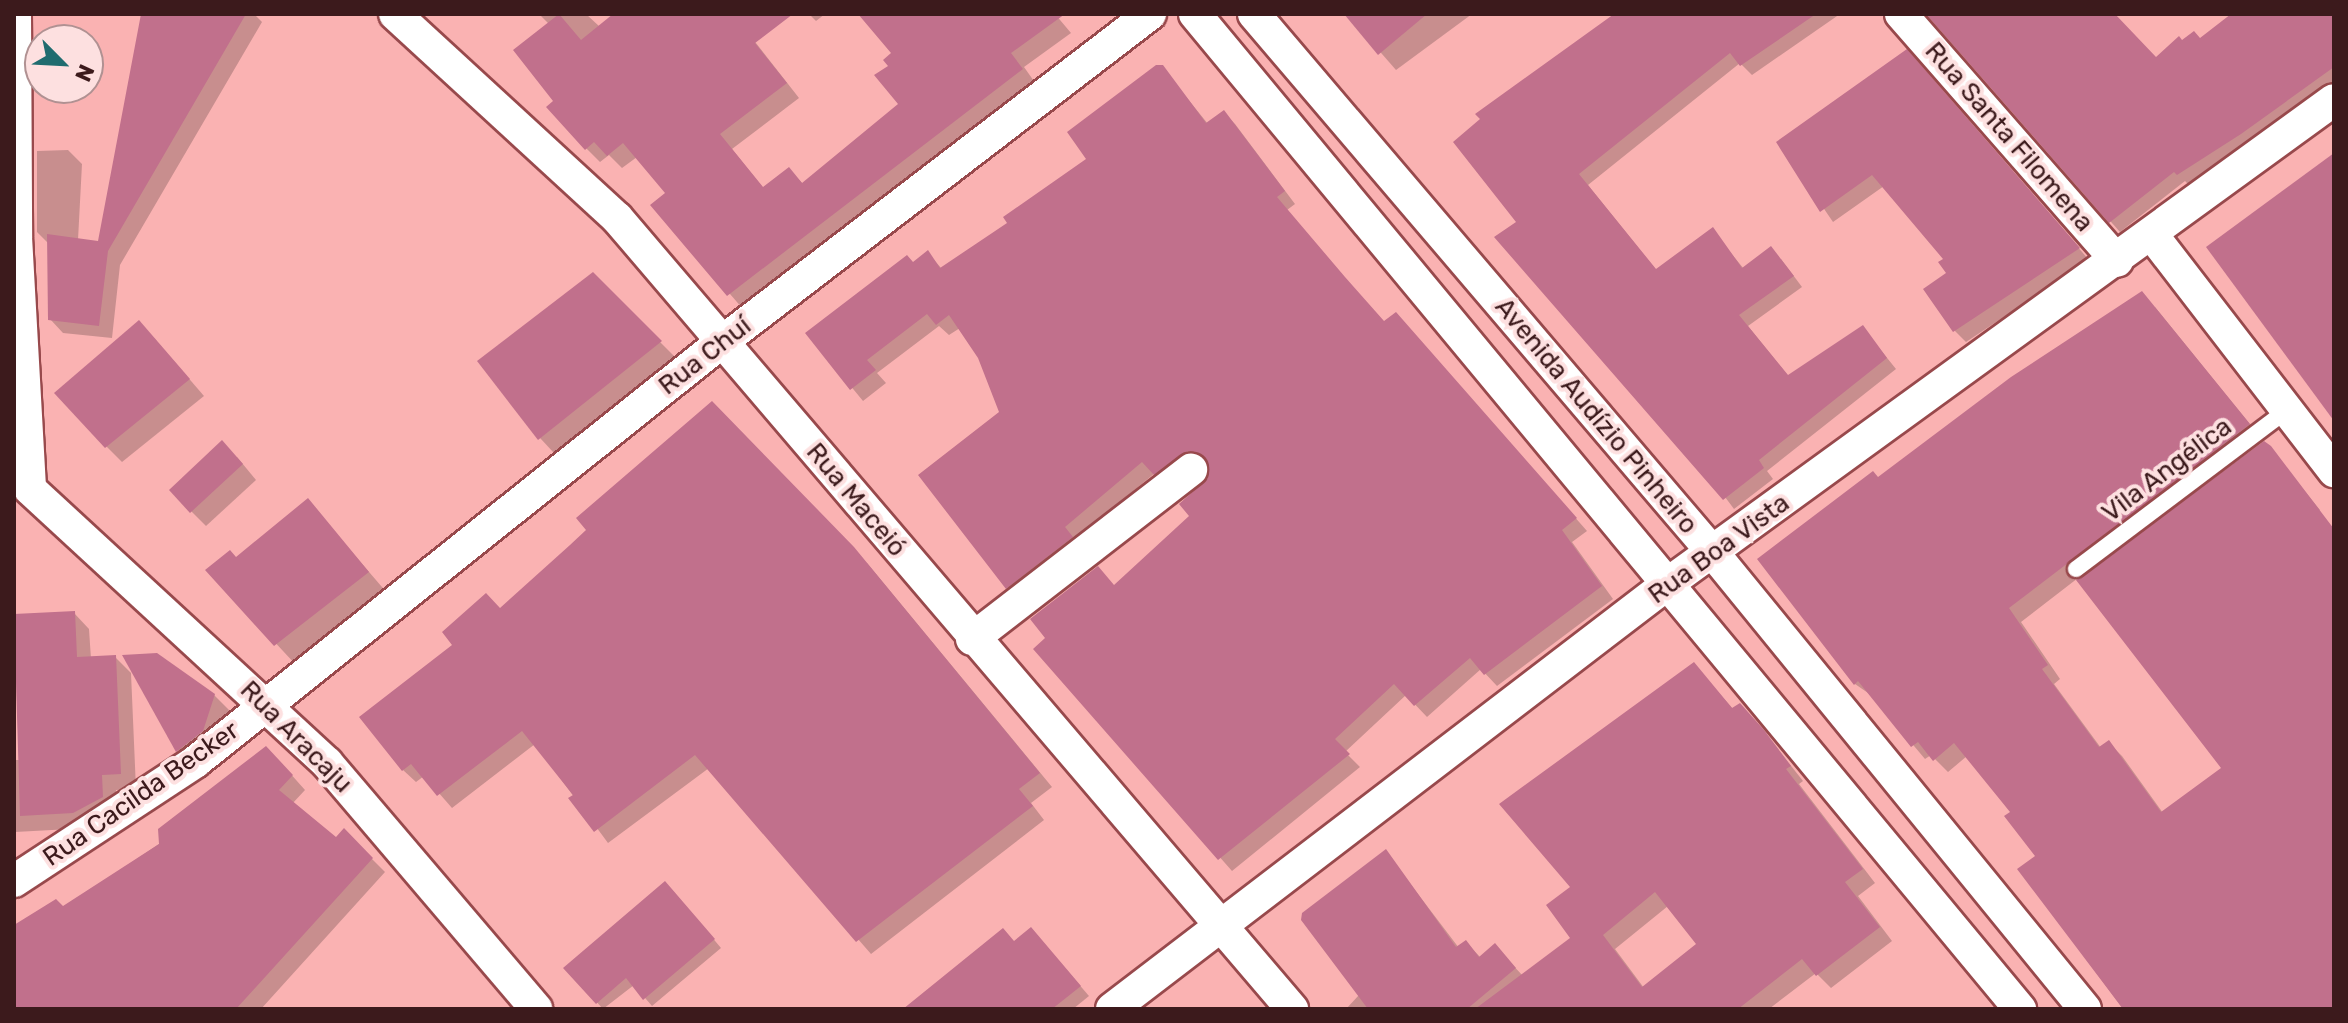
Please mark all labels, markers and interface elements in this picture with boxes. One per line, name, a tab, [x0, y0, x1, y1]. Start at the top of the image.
north arrow	[24, 24, 104, 104]
street label: Rua Santa Filomena	[1918, 36, 2100, 238]
text: N	[69, 60, 100, 86]
street label: Avenida Audízio Pinheiro	[1488, 292, 1704, 540]
street label: Rua Chuí	[653, 310, 757, 402]
street label: Vila Angélica	[2096, 411, 2238, 529]
street label: Rua Maceió	[800, 437, 912, 563]
street label: Rua Boa Vista	[1642, 487, 1796, 611]
street label: Rua Aracaju	[233, 674, 359, 800]
street label: Rua Cacilda Becker	[37, 715, 245, 873]

